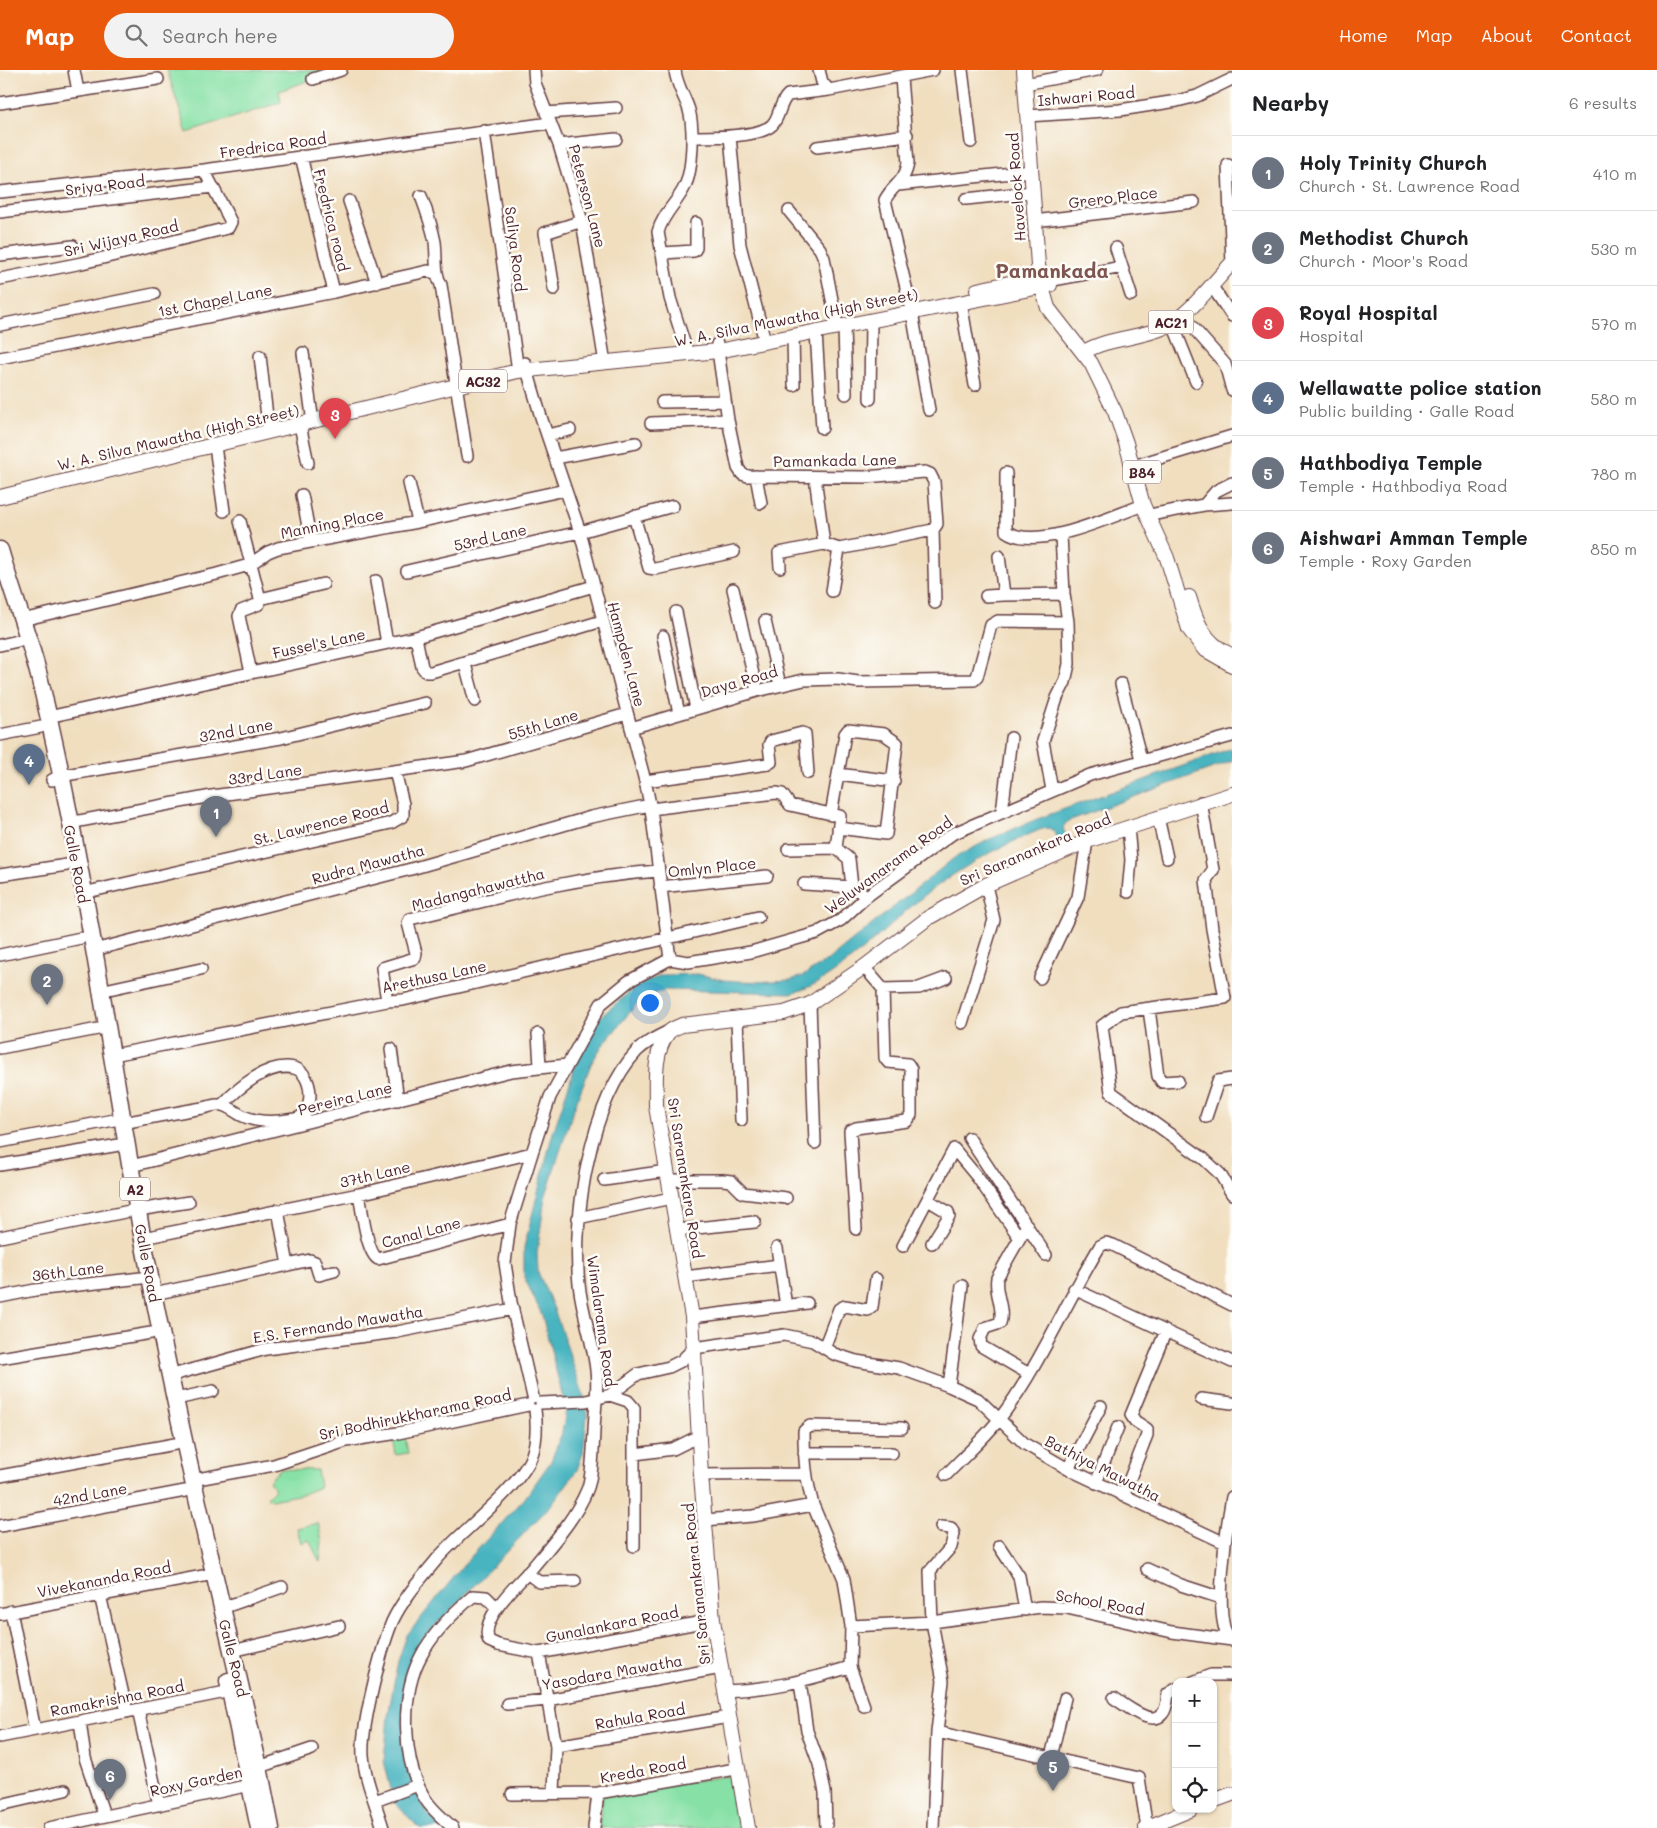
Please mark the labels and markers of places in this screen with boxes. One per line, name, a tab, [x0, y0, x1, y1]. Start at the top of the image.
pin: 3	[319, 398, 351, 439]
pin: 4	[13, 744, 45, 785]
pin: 1	[200, 796, 232, 837]
pin: 2	[31, 964, 63, 1005]
pin: 5	[1037, 1750, 1069, 1791]
pin: 6	[94, 1759, 126, 1800]

